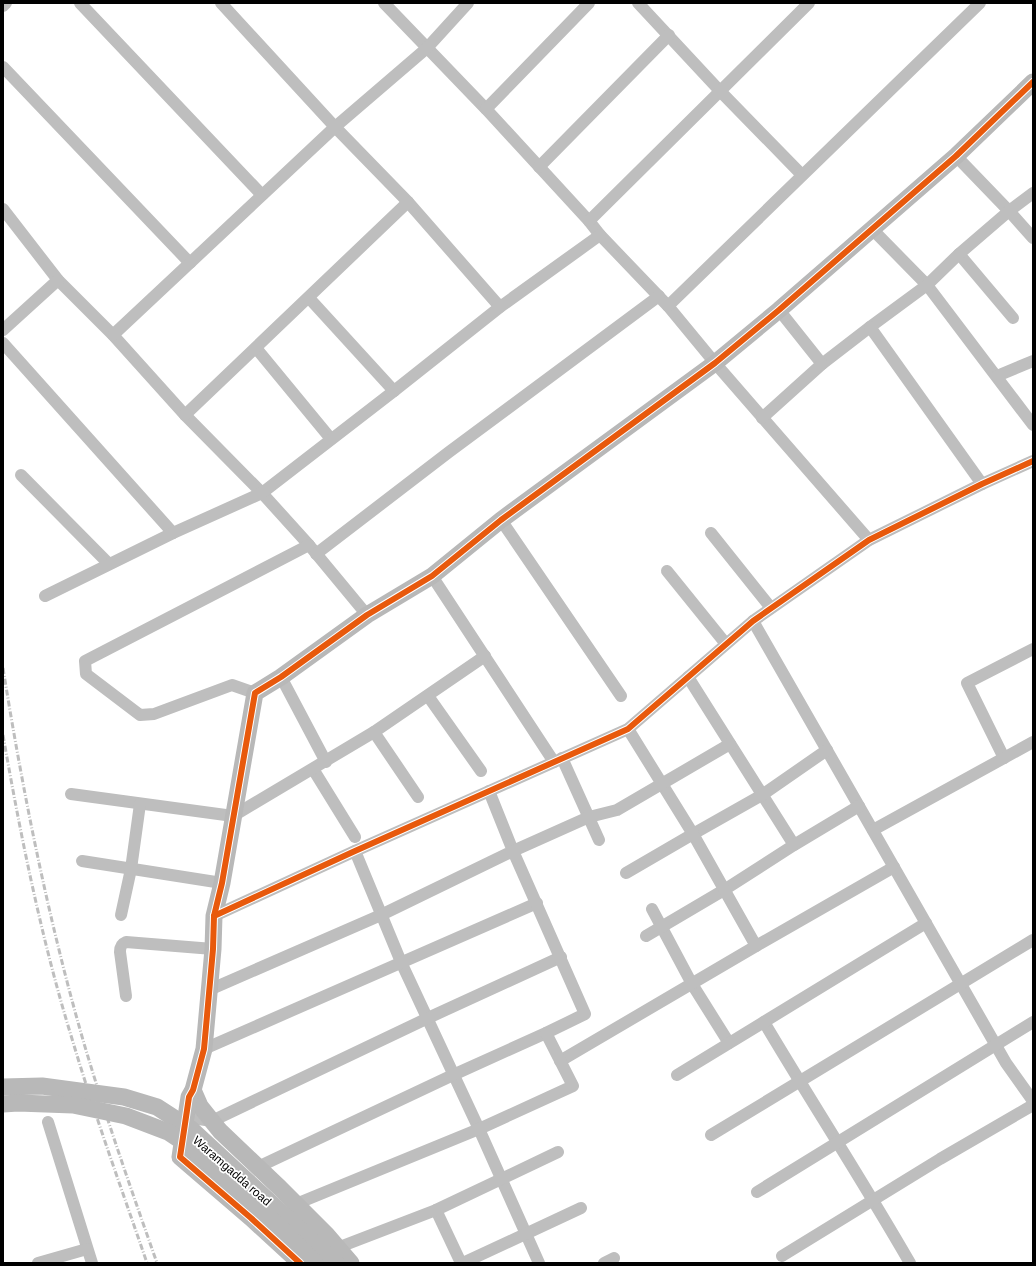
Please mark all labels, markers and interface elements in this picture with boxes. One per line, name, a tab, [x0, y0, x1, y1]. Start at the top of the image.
street label: Waramgadda road	[190, 1133, 274, 1209]

